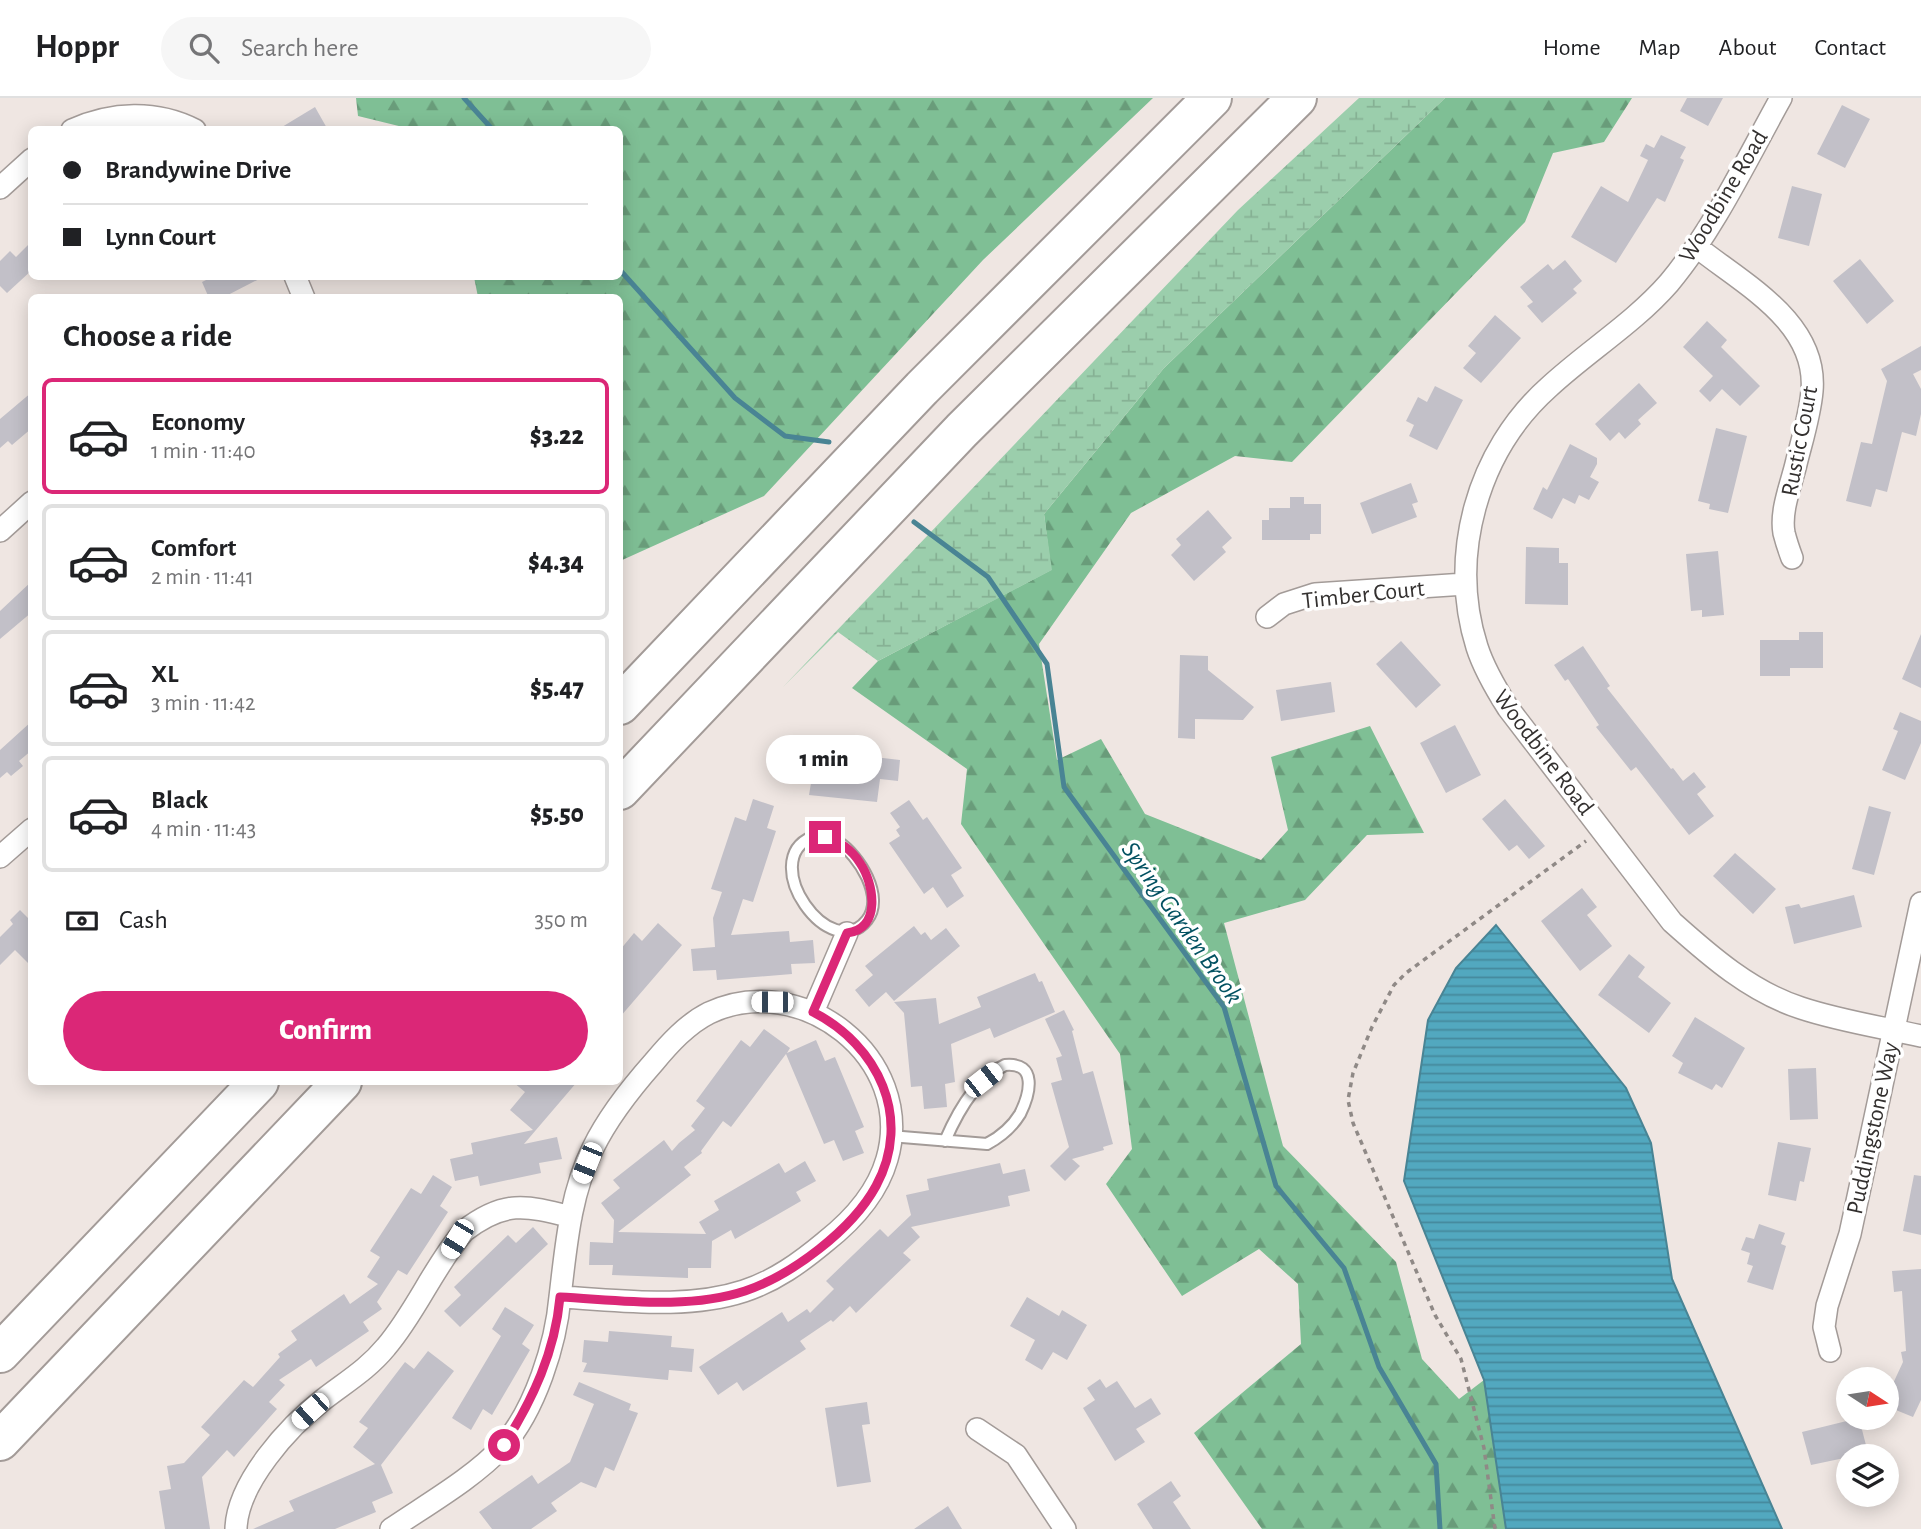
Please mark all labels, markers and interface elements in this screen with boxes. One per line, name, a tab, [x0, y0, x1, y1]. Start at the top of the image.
search box	[161, 17, 651, 80]
icon: search	[185, 29, 223, 67]
text: Hoppr	[35, 31, 119, 64]
text: Search here	[241, 35, 359, 61]
text: Home	[1543, 36, 1601, 60]
text: Map	[1639, 36, 1681, 60]
text: About	[1719, 36, 1776, 60]
text: Contact	[1814, 36, 1886, 60]
street label: Woodbine Road	[1675, 126, 1773, 267]
text: Brandywine Drive	[105, 157, 291, 183]
text: Lynn Court	[105, 224, 216, 250]
text: Choose a ride	[63, 320, 232, 352]
street label: Rustic Court	[1778, 384, 1822, 498]
icon: car	[67, 405, 130, 468]
text: Economy	[151, 409, 245, 435]
text: $3.22	[530, 423, 584, 449]
text: 1 min · 11:40	[151, 440, 256, 463]
icon: car	[67, 531, 130, 594]
text: Comfort	[151, 535, 236, 561]
text: $4.34	[528, 549, 584, 575]
text: 2 min · 11:41	[151, 566, 254, 589]
street label: Timber Court	[1301, 577, 1426, 613]
icon: car	[67, 657, 130, 720]
text: XL	[151, 661, 178, 687]
text: $5.47	[530, 675, 584, 701]
street label: Woodbine Road	[1489, 686, 1598, 820]
text: 3 min · 11:42	[151, 692, 256, 715]
callout: 1 min	[767, 736, 883, 784]
text: 1 min	[800, 748, 848, 771]
icon: car	[67, 783, 130, 846]
text: Black	[151, 787, 208, 813]
text: $5.50	[530, 801, 584, 827]
text: 4 min · 11:43	[151, 818, 256, 841]
route end	[809, 821, 841, 853]
water label: Spring Garden Brook	[1117, 837, 1248, 1008]
icon: cash	[63, 902, 101, 940]
text: Cash	[119, 907, 168, 933]
text: 350 m	[535, 909, 588, 932]
button: Confirm	[63, 991, 588, 1071]
car	[752, 992, 794, 1013]
street label: Puddingstone Way	[1843, 1040, 1903, 1216]
car	[960, 1059, 1007, 1101]
car	[570, 1140, 605, 1186]
car	[438, 1216, 477, 1262]
north arrow	[1836, 1367, 1899, 1430]
map controls	[1836, 1367, 1899, 1507]
car	[288, 1389, 333, 1433]
route start	[488, 1429, 520, 1461]
button: layers	[1836, 1444, 1899, 1507]

